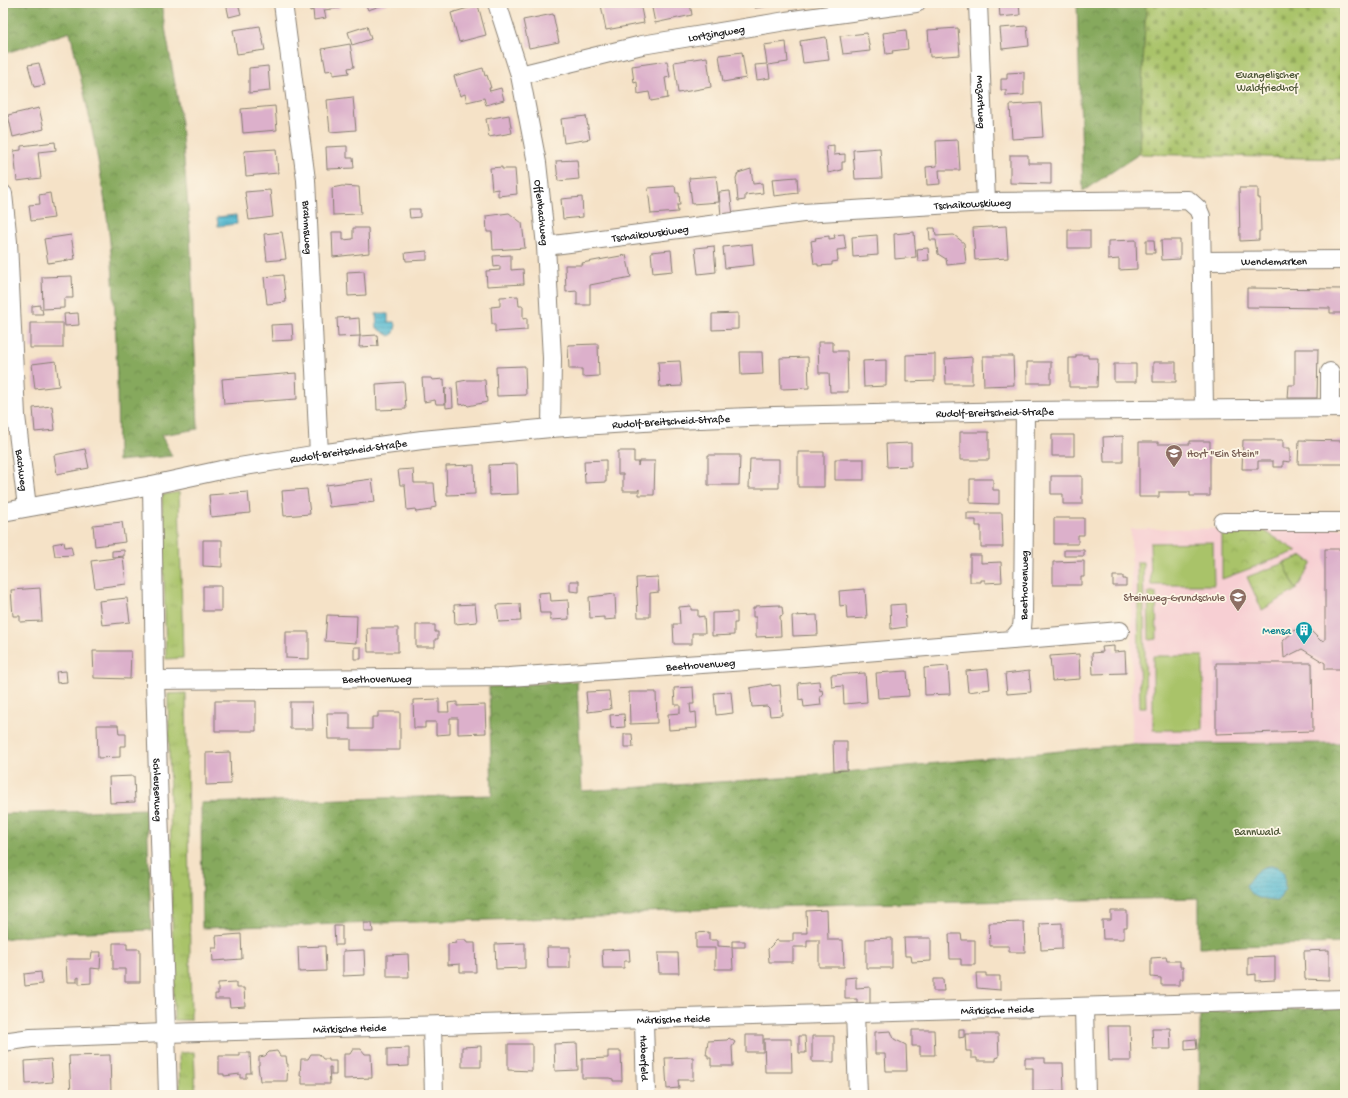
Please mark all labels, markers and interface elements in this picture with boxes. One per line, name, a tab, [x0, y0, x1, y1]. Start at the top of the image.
street label: Lortzingweg	[687, 24, 746, 45]
park label: Evangelischer Waldfriedhof	[1235, 70, 1300, 95]
street label: Mozartweg	[973, 75, 987, 129]
street label: Offenbachweg	[531, 179, 550, 246]
street label: Tschaikowskiweg	[933, 198, 1011, 213]
street label: Brahmsweg	[299, 199, 314, 255]
street label: Tschaikowskiweg	[610, 224, 690, 246]
street label: Wendemarken	[1241, 256, 1308, 269]
street label: Rudolf-Breitscheid-Straße	[936, 407, 1054, 421]
street label: Rudolf-Breitscheid-Straße	[612, 414, 731, 432]
street label: Rudolf-Breitscheid-Straße	[289, 438, 408, 467]
school or university icon: Hort "Ein Stein"	[1164, 443, 1184, 468]
street label: Bachweg	[12, 448, 29, 492]
place label: Hort "Ein Stein"	[1187, 449, 1259, 461]
street label: Beethovenweg	[1019, 550, 1032, 621]
school or university icon: Steinweg-Grundschule	[1228, 587, 1248, 612]
place label: Steinweg-Grundschule	[1124, 593, 1225, 605]
building icon: Mensa	[1294, 620, 1314, 645]
place label: Mensa	[1262, 626, 1292, 638]
street label: Beethovenweg	[665, 658, 736, 674]
street label: Beethovenweg	[341, 674, 412, 686]
street label: Schleusenweg	[149, 758, 163, 822]
park label: Bannwald	[1233, 827, 1281, 839]
street label: Märkische Heide	[960, 1004, 1035, 1018]
street label: Märkische Heide	[637, 1013, 711, 1027]
street label: Märkische Heide	[313, 1023, 387, 1037]
street label: Haberfeld	[636, 1035, 650, 1083]

